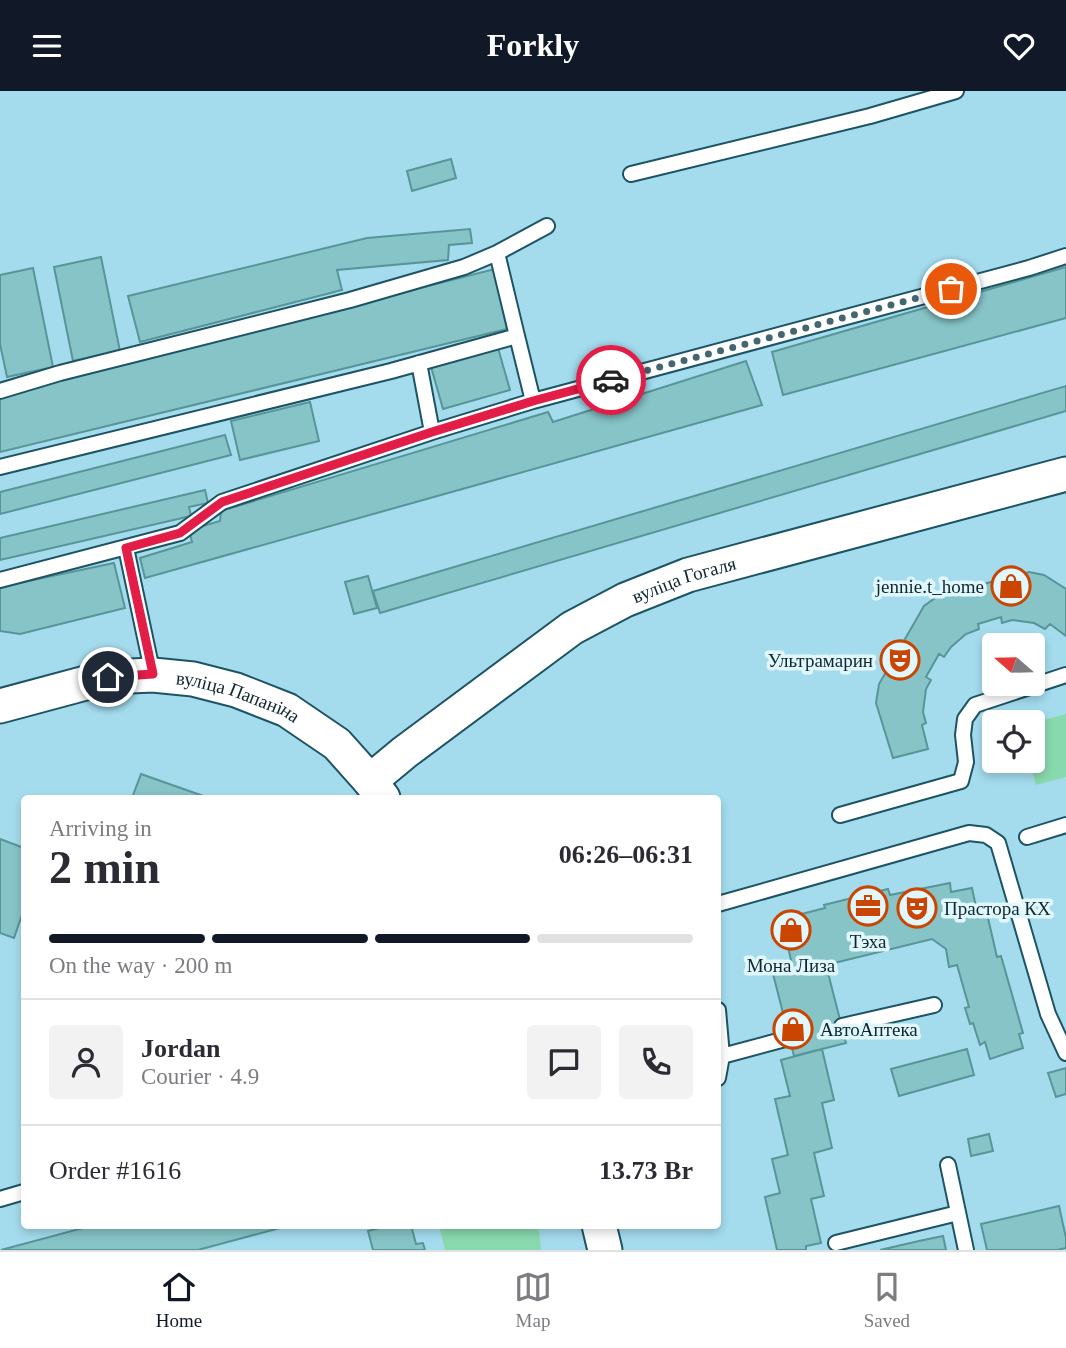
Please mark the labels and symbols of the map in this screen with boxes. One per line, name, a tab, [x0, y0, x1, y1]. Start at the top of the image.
pin	[921, 259, 981, 319]
courier	[576, 345, 646, 415]
street label: вуліца Гогаля	[629, 553, 739, 607]
shop icon: jennie.t_home	[990, 565, 1032, 607]
place label: jennie.t_home	[875, 576, 984, 597]
north arrow	[982, 633, 1045, 697]
theatre icon: Ультрамарин	[879, 639, 921, 681]
pin	[78, 647, 138, 707]
place label: Ультрамарин	[768, 650, 873, 671]
street label: вуліца Папаніна	[175, 667, 304, 727]
office icon: Тэха	[847, 885, 889, 927]
theatre icon: Прастора КХ	[896, 887, 938, 929]
place label: Прастора КХ	[944, 898, 1051, 919]
shop icon: Мона Лиза	[770, 909, 812, 951]
place label: Тэха	[850, 931, 887, 952]
place label: Мона Лиза	[747, 955, 836, 976]
shop icon: АвтоАптека	[772, 1008, 814, 1050]
place label: АвтоАптека	[820, 1019, 918, 1040]

